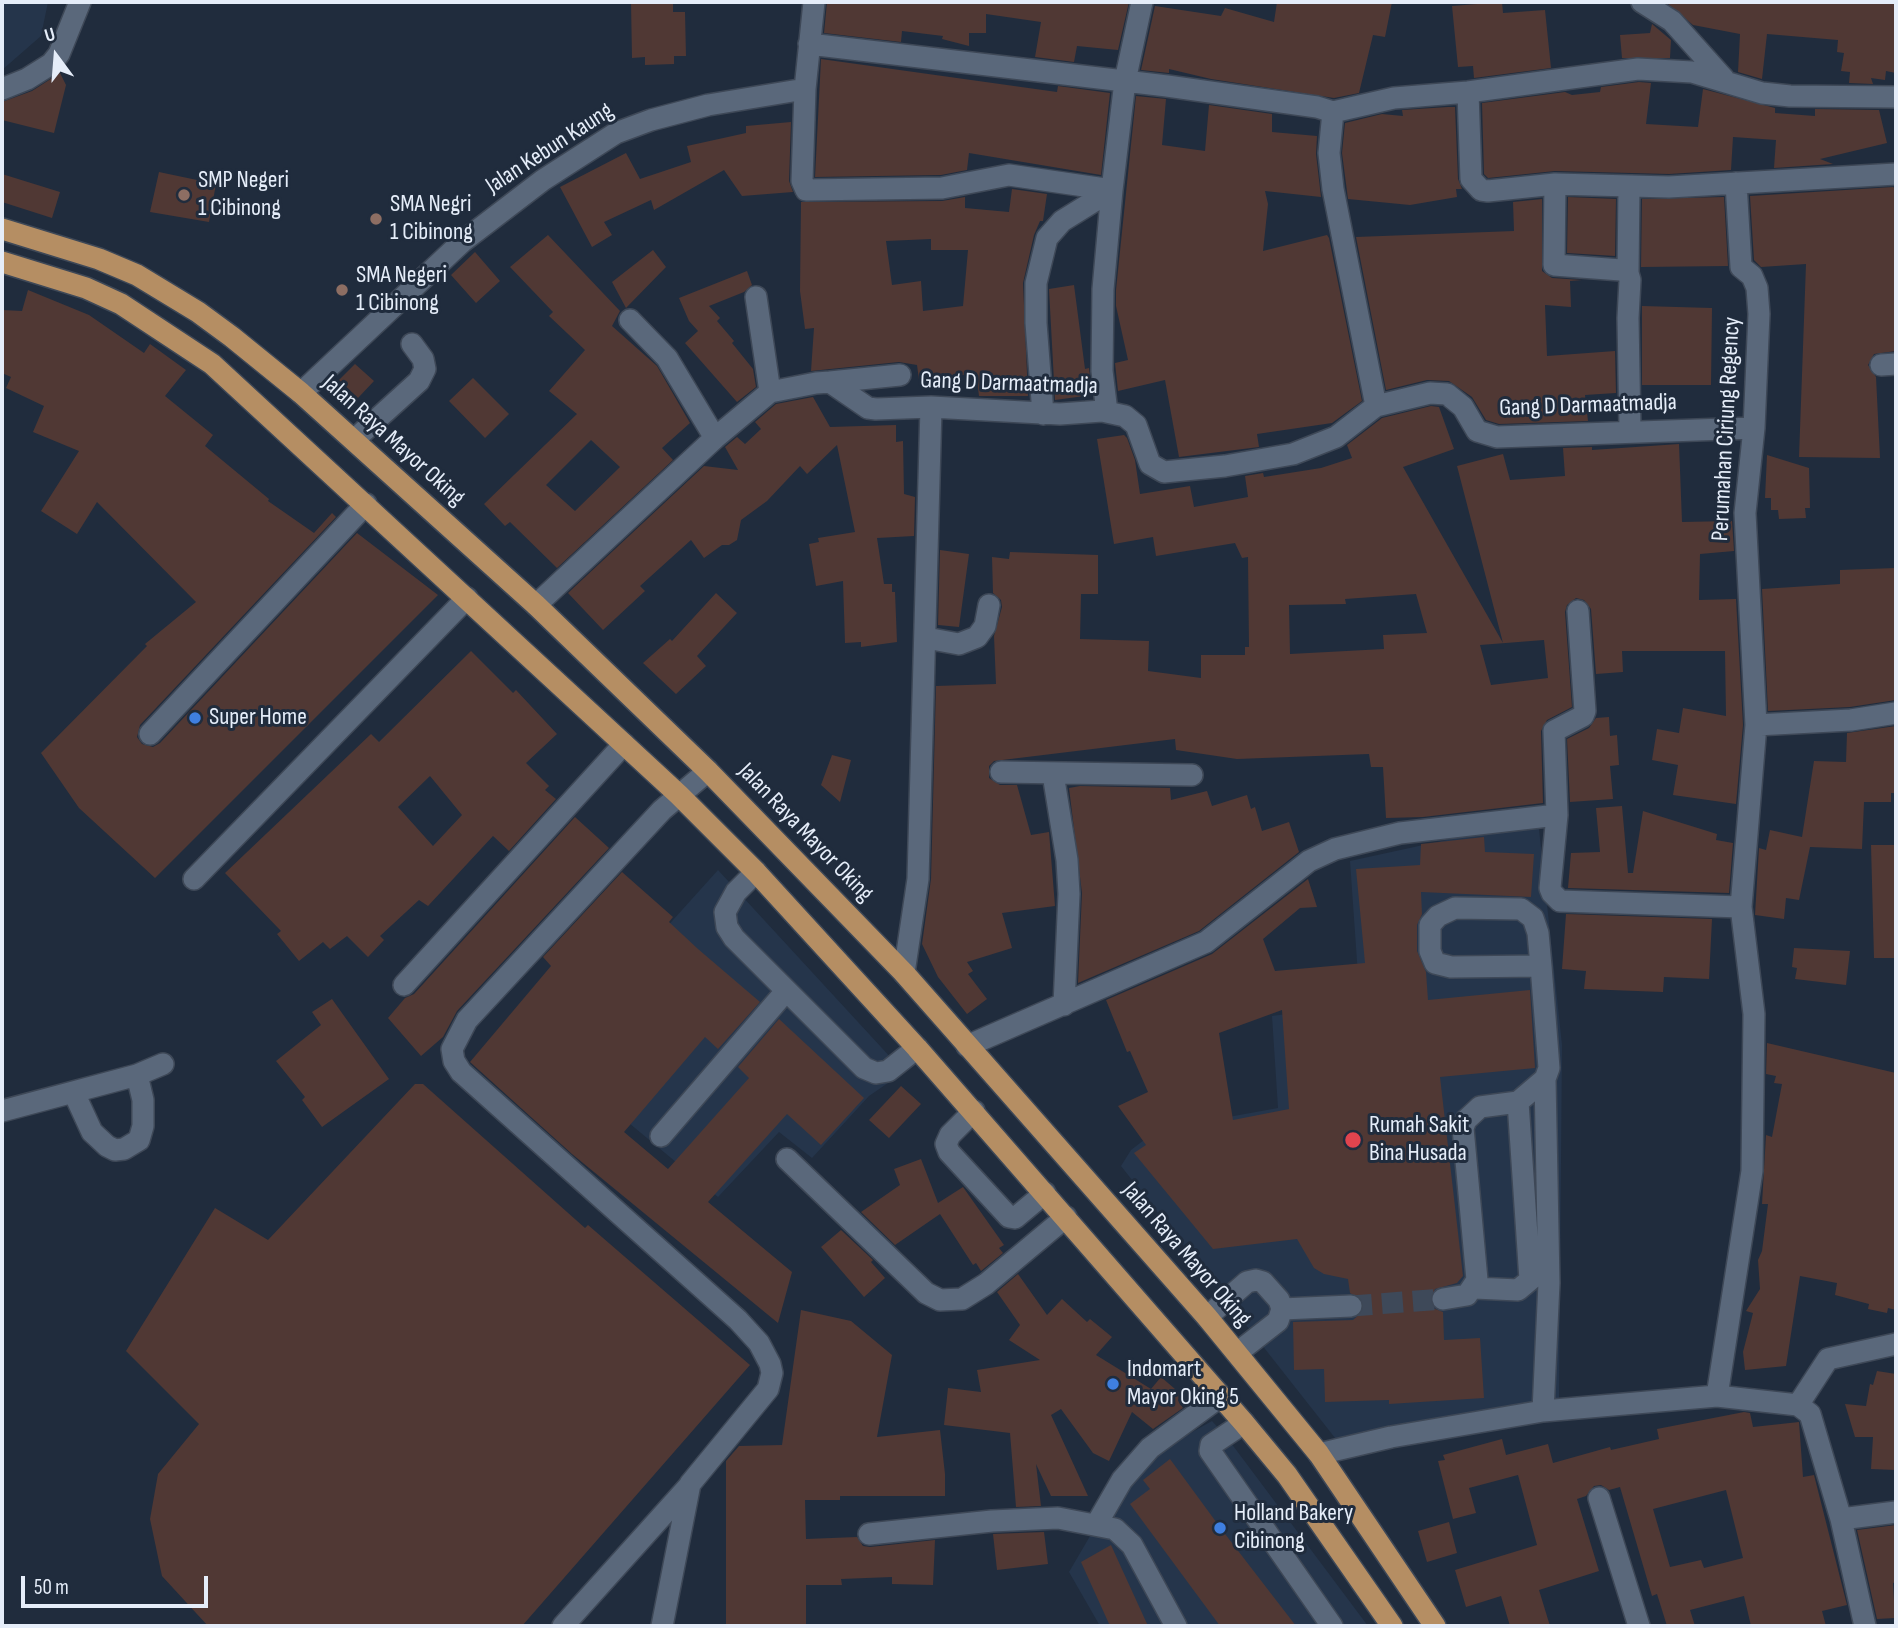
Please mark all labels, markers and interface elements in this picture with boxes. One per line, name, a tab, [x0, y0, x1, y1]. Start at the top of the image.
north arrow	[21, 21, 91, 91]
text: U	[42, 23, 58, 48]
street label: Jalan Kebun Kaung	[481, 97, 619, 201]
place label: SMP Negeri 1 Cibinong	[198, 167, 289, 223]
marker: SMP Negeri 1 Cibinong	[176, 187, 192, 203]
place label: SMA Negri 1 Cibinong	[390, 191, 473, 247]
marker: SMA Negri 1 Cibinong	[368, 211, 384, 227]
place label: SMA Negeri 1 Cibinong	[356, 262, 447, 318]
marker: SMA Negeri 1 Cibinong	[334, 282, 350, 298]
street label: Perumahan Ciriung Regency	[1707, 316, 1747, 542]
street label: Gang D Darmaatmadja	[920, 367, 1098, 401]
street label: Jalan Raya Mayor Oking	[316, 369, 470, 513]
street label: Gang D Darmaatmadja	[1499, 389, 1677, 423]
place label: Super Home	[209, 704, 307, 732]
marker: Super Home	[187, 710, 203, 726]
street label: Jalan Raya Mayor Oking	[731, 757, 879, 909]
place label: Rumah Sakit Bina Husada	[1369, 1112, 1469, 1168]
marker: Rumah Sakit Bina Husada	[1343, 1130, 1363, 1150]
street label: Jalan Raya Mayor Oking	[1115, 1177, 1257, 1333]
place label: Indomart Mayor Oking 5	[1127, 1356, 1239, 1412]
marker: Indomart Mayor Oking 5	[1105, 1376, 1121, 1392]
place label: Holland Bakery Cibinong	[1234, 1500, 1353, 1556]
marker: Holland Bakery Cibinong	[1212, 1520, 1228, 1536]
scale bar	[24, 1562, 212, 1606]
text: 50 m	[34, 1575, 69, 1600]

